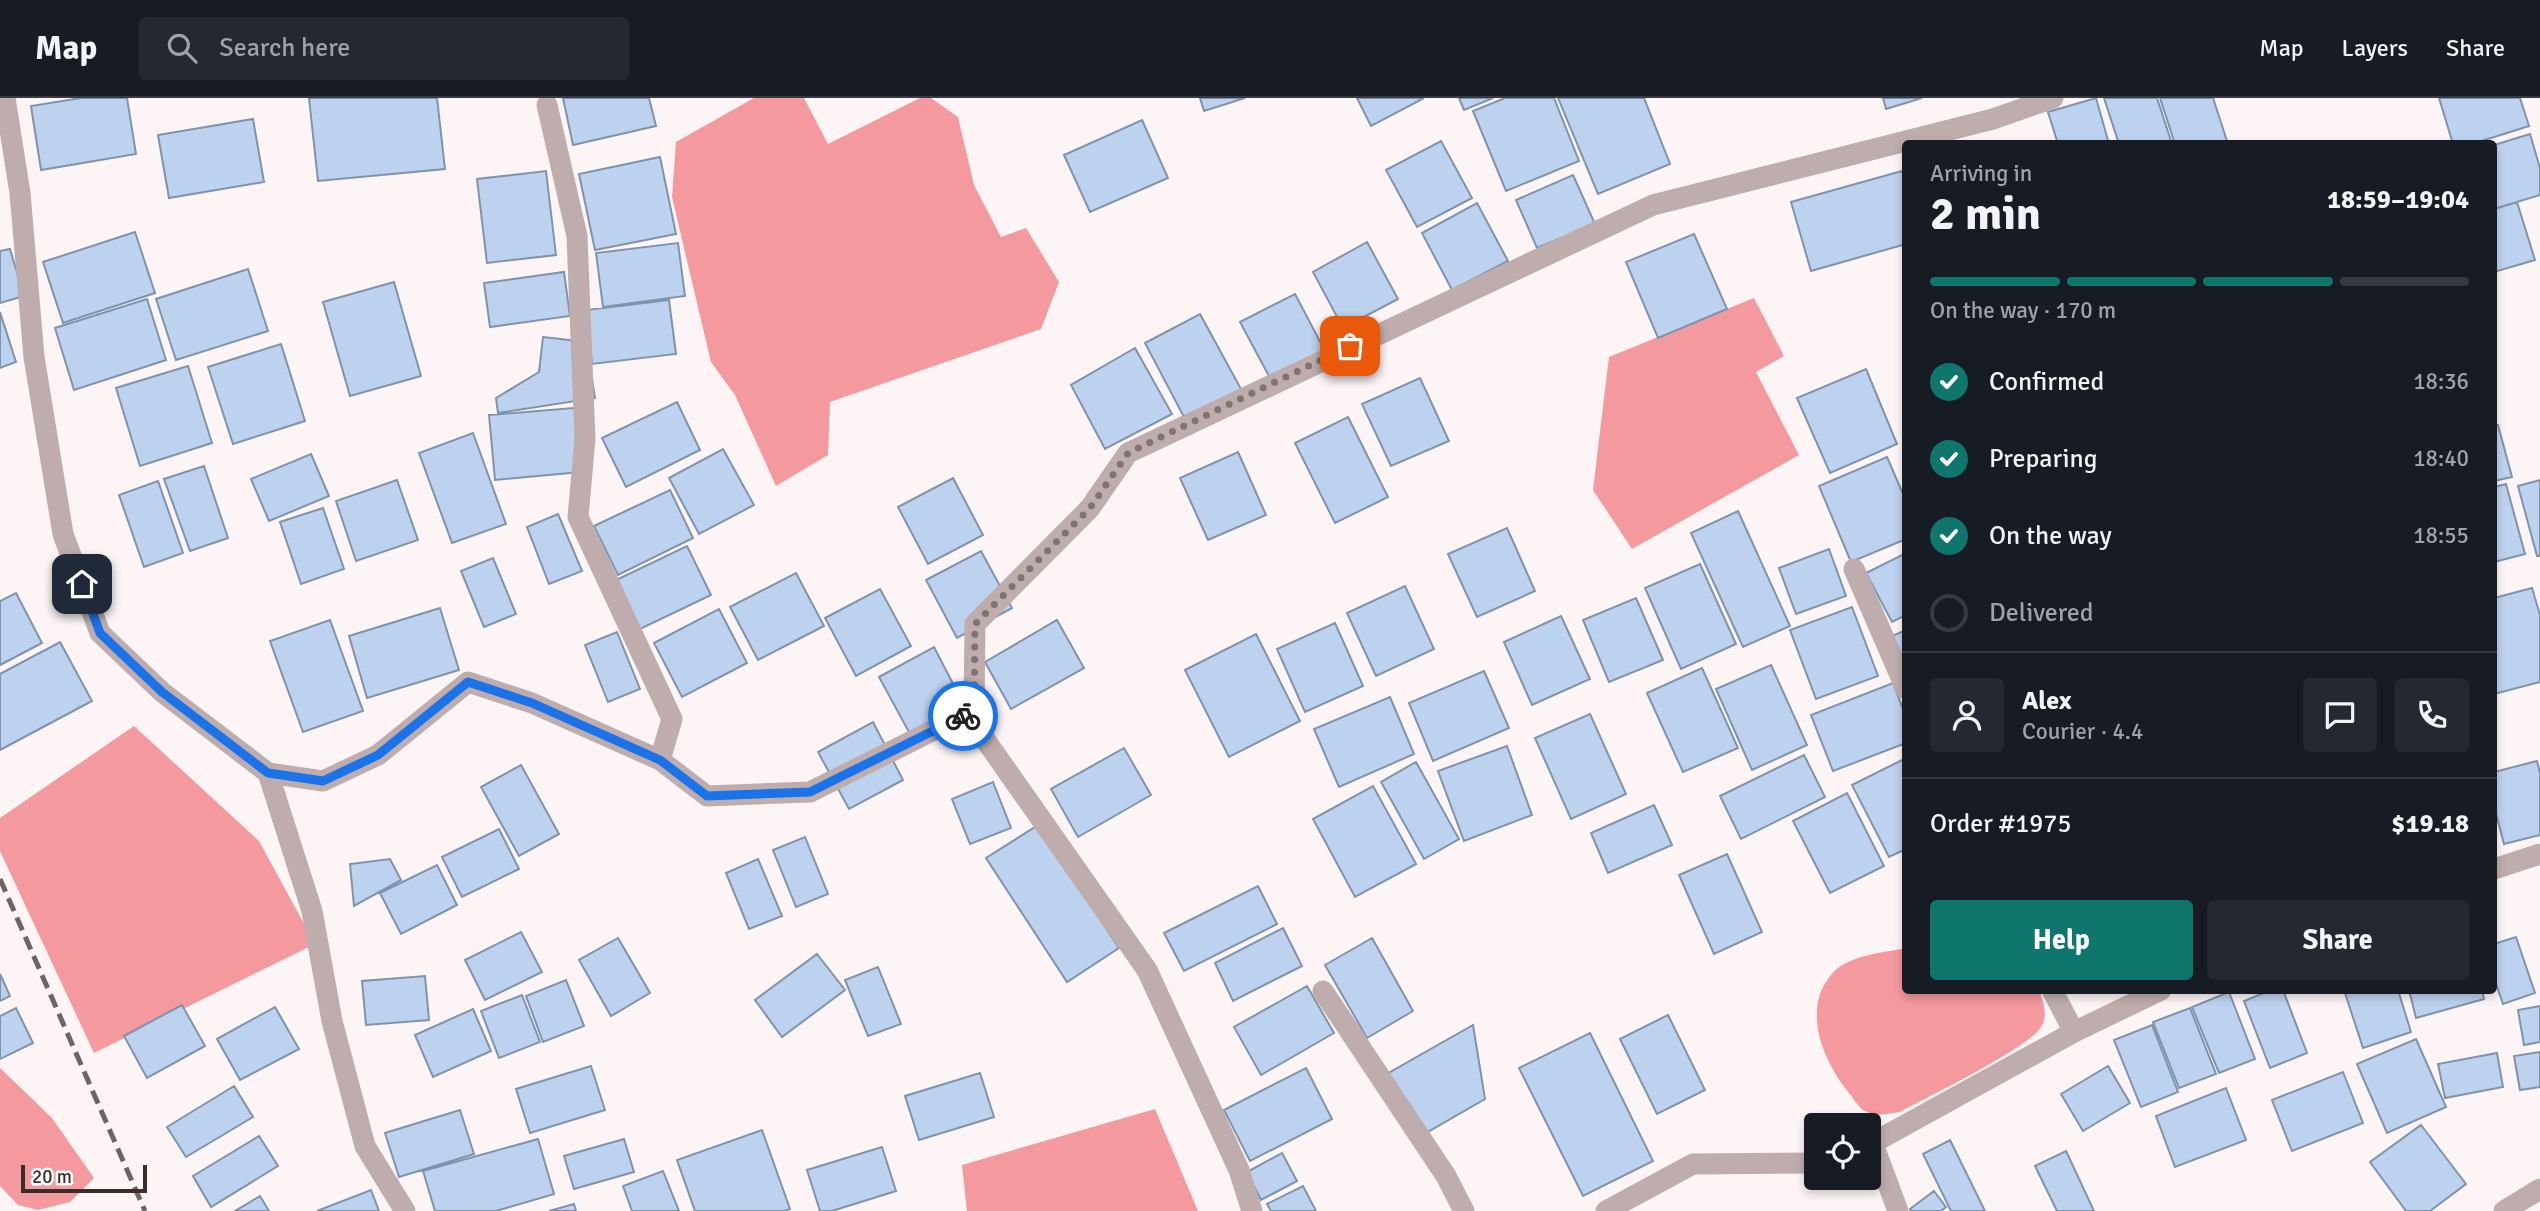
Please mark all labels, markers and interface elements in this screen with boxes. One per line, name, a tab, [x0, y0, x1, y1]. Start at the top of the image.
search box	[139, 17, 629, 80]
text: Map	[35, 28, 97, 69]
icon: search	[163, 29, 201, 67]
text: Search here	[219, 32, 350, 64]
text: Map	[2259, 33, 2304, 63]
text: Layers	[2342, 33, 2408, 63]
text: Share	[2446, 33, 2505, 63]
text: Arriving in	[1930, 159, 2032, 188]
text: 18:59–19:04	[2327, 184, 2469, 216]
text: 2 min	[1930, 186, 2041, 242]
text: On the way · 170 m	[1930, 296, 2116, 325]
pin	[1320, 316, 1380, 376]
icon: bag	[1331, 327, 1369, 365]
icon: check	[1930, 363, 1968, 401]
text: Confirmed	[1989, 366, 2104, 398]
text: 18:36	[2413, 367, 2469, 396]
icon: check	[1930, 440, 1968, 478]
text: Preparing	[1989, 443, 2097, 475]
text: 18:40	[2413, 444, 2469, 473]
icon: check	[1930, 517, 1968, 555]
text: On the way	[1989, 520, 2112, 552]
text: 18:55	[2413, 521, 2469, 550]
pin	[52, 554, 112, 614]
icon: home	[63, 565, 101, 603]
text: Delivered	[1989, 597, 2094, 629]
button: person	[1930, 678, 2004, 752]
button: chat	[2303, 678, 2377, 752]
button: phone	[2395, 678, 2469, 752]
courier	[928, 681, 998, 751]
text: Alex	[2022, 685, 2072, 717]
icon: bike	[944, 697, 982, 735]
text: Courier · 4.4	[2022, 717, 2143, 746]
text: Order #1975	[1930, 808, 2071, 840]
text: $19.18	[2391, 808, 2469, 840]
button: Help	[1930, 900, 2193, 980]
button: Share	[2207, 900, 2469, 980]
map controls	[1804, 1113, 1881, 1190]
button: locate	[1804, 1113, 1881, 1190]
scale bar	[21, 1162, 147, 1194]
text: 20 m	[32, 1165, 72, 1189]

